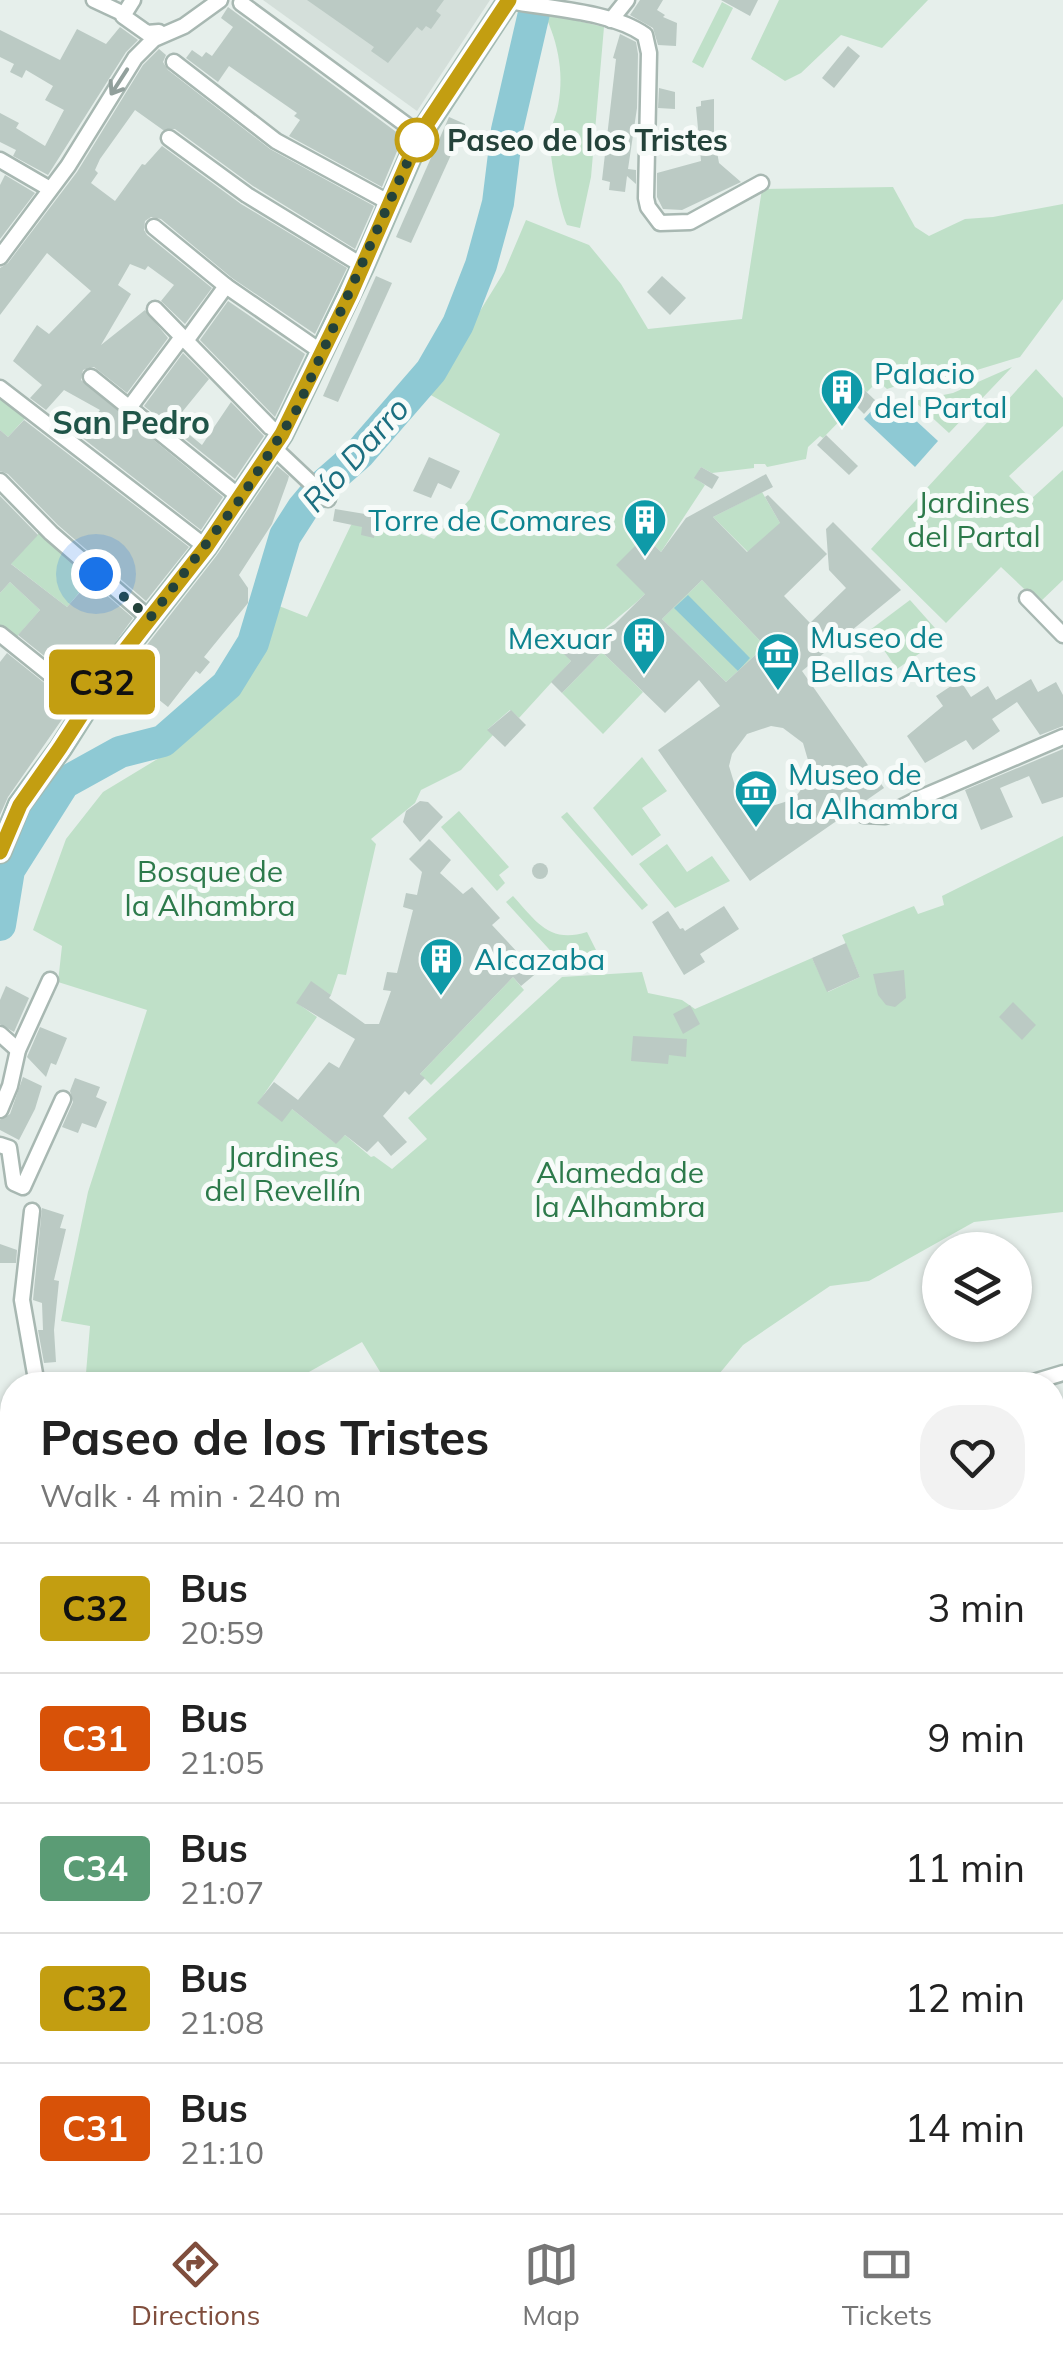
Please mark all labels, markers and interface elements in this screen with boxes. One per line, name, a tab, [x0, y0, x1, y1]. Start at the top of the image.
one-way arrow	[109, 67, 130, 96]
marker: Paseo de los Tristes	[396, 119, 438, 161]
place label: Paseo de los Tristes	[447, 121, 728, 159]
place label: Palacio del Partal	[874, 354, 1007, 426]
building icon: Palacio del Partal	[819, 367, 865, 428]
water label: Río Darro	[293, 388, 417, 520]
district label: San Pedro	[52, 402, 210, 442]
park label: Jardines del Partal	[907, 483, 1041, 555]
building icon: Torre de Comares	[622, 497, 668, 558]
place label: Torre de Comares	[368, 501, 612, 539]
your location	[71, 549, 121, 599]
building icon: Mexuar	[621, 615, 667, 676]
place label: Museo de Bellas Artes	[810, 618, 977, 690]
place label: Mexuar	[508, 619, 612, 657]
museum icon: Museo de Bellas Artes	[755, 631, 801, 692]
line badge: C32	[44, 650, 160, 714]
text: C32	[69, 660, 135, 704]
place label: Museo de la Alhambra	[788, 755, 959, 827]
museum icon: Museo de la Alhambra	[733, 768, 779, 829]
park label: Bosque de la Alhambra	[125, 852, 295, 924]
building icon: Alcazaba	[418, 936, 464, 997]
place label: Alcazaba	[474, 940, 605, 978]
park label: Jardines del Revellín	[205, 1137, 361, 1209]
park label: Alameda de la Alhambra	[535, 1153, 705, 1225]
map controls	[922, 1232, 1032, 1342]
button: layers	[922, 1232, 1032, 1342]
button: heart	[920, 1405, 1025, 1510]
text: Paseo de los Tristes	[40, 1407, 489, 1467]
text: Walk · 4 min · 240 m	[40, 1475, 341, 1515]
text: Bus	[180, 1564, 248, 1612]
text: 3 min	[928, 1584, 1025, 1632]
text: C32	[62, 1586, 128, 1630]
text: 20:59	[180, 1612, 264, 1652]
text: Bus	[180, 1694, 248, 1742]
text: 9 min	[928, 1714, 1025, 1762]
text: C31	[62, 1716, 128, 1760]
text: 21:05	[180, 1742, 264, 1782]
text: Bus	[180, 1824, 248, 1872]
text: 11 min	[905, 1844, 1025, 1892]
text: C34	[62, 1846, 128, 1890]
text: 21:07	[180, 1872, 264, 1912]
text: Bus	[180, 1954, 248, 2002]
text: 12 min	[905, 1974, 1025, 2022]
text: C32	[62, 1976, 128, 2020]
text: 21:08	[180, 2002, 264, 2042]
text: Bus	[180, 2084, 248, 2132]
text: 14 min	[905, 2104, 1025, 2152]
text: C31	[62, 2106, 128, 2150]
text: 21:10	[180, 2132, 264, 2172]
tab: Directions	[131, 2237, 260, 2332]
tab: Map	[522, 2237, 580, 2332]
tab: Tickets	[842, 2237, 932, 2332]

